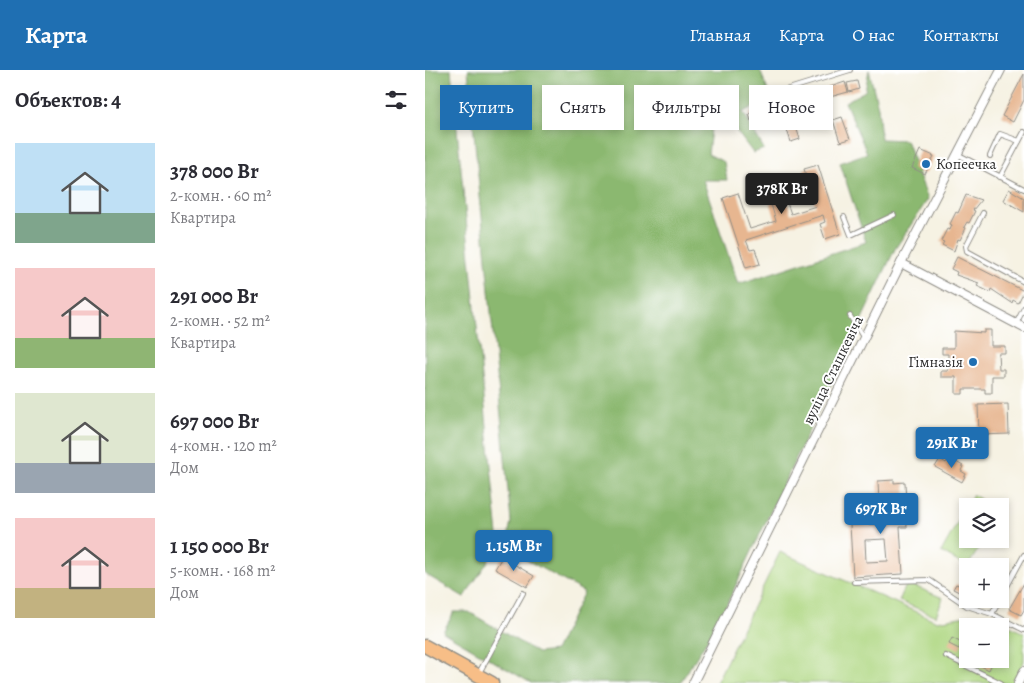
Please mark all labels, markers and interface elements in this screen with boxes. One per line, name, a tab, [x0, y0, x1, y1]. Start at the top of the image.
text: Карта	[25, 19, 87, 51]
text: Главная	[690, 23, 751, 47]
text: Карта	[779, 23, 824, 47]
text: О нас	[852, 23, 895, 47]
text: Контакты	[923, 23, 999, 47]
chip: Купить	[440, 85, 532, 130]
chip: Снять	[542, 85, 624, 130]
chip: Фильтры	[634, 85, 739, 130]
chip: Новое	[749, 85, 833, 130]
text: Объектов: 4	[15, 86, 121, 114]
icon: filters	[382, 86, 410, 114]
place label: Копеечка	[936, 154, 997, 174]
text: 378 000 Br	[170, 157, 259, 185]
marker: Копеечка	[920, 158, 932, 170]
icon: home	[55, 163, 115, 223]
pin: 378K Br	[736, 172, 828, 215]
text: 378K Br	[756, 178, 808, 200]
text: 2-комн. · 60 m²	[170, 185, 272, 207]
text: Квартира	[170, 207, 236, 229]
text: 291 000 Br	[170, 282, 258, 310]
icon: home	[55, 288, 115, 348]
text: 2-комн. · 52 m²	[170, 310, 270, 332]
street label: вуліца Сташкевіча	[798, 312, 868, 428]
text: Квартира	[170, 332, 236, 354]
place label: Гімназія	[908, 352, 963, 372]
marker: Гімназія	[967, 356, 979, 368]
text: 697 000 Br	[170, 407, 259, 435]
icon: home	[55, 413, 115, 473]
pin: 291K Br	[906, 426, 998, 469]
text: 291K Br	[927, 432, 977, 454]
text: 4-комн. · 120 m²	[170, 435, 277, 457]
text: Дом	[170, 457, 199, 479]
pin: 697K Br	[835, 492, 927, 535]
text: 697K Br	[855, 498, 907, 520]
map controls	[959, 498, 1009, 668]
button: layers	[959, 498, 1009, 548]
pin: 1.15M Br	[462, 530, 566, 572]
text: 1 150 000 Br	[170, 532, 269, 560]
text: 1.15M Br	[486, 535, 542, 557]
icon: home	[55, 538, 115, 598]
button: +	[959, 558, 1009, 608]
text: 5-комн. · 168 m²	[170, 560, 276, 582]
text: Дом	[170, 582, 199, 604]
button: −	[959, 618, 1009, 668]

